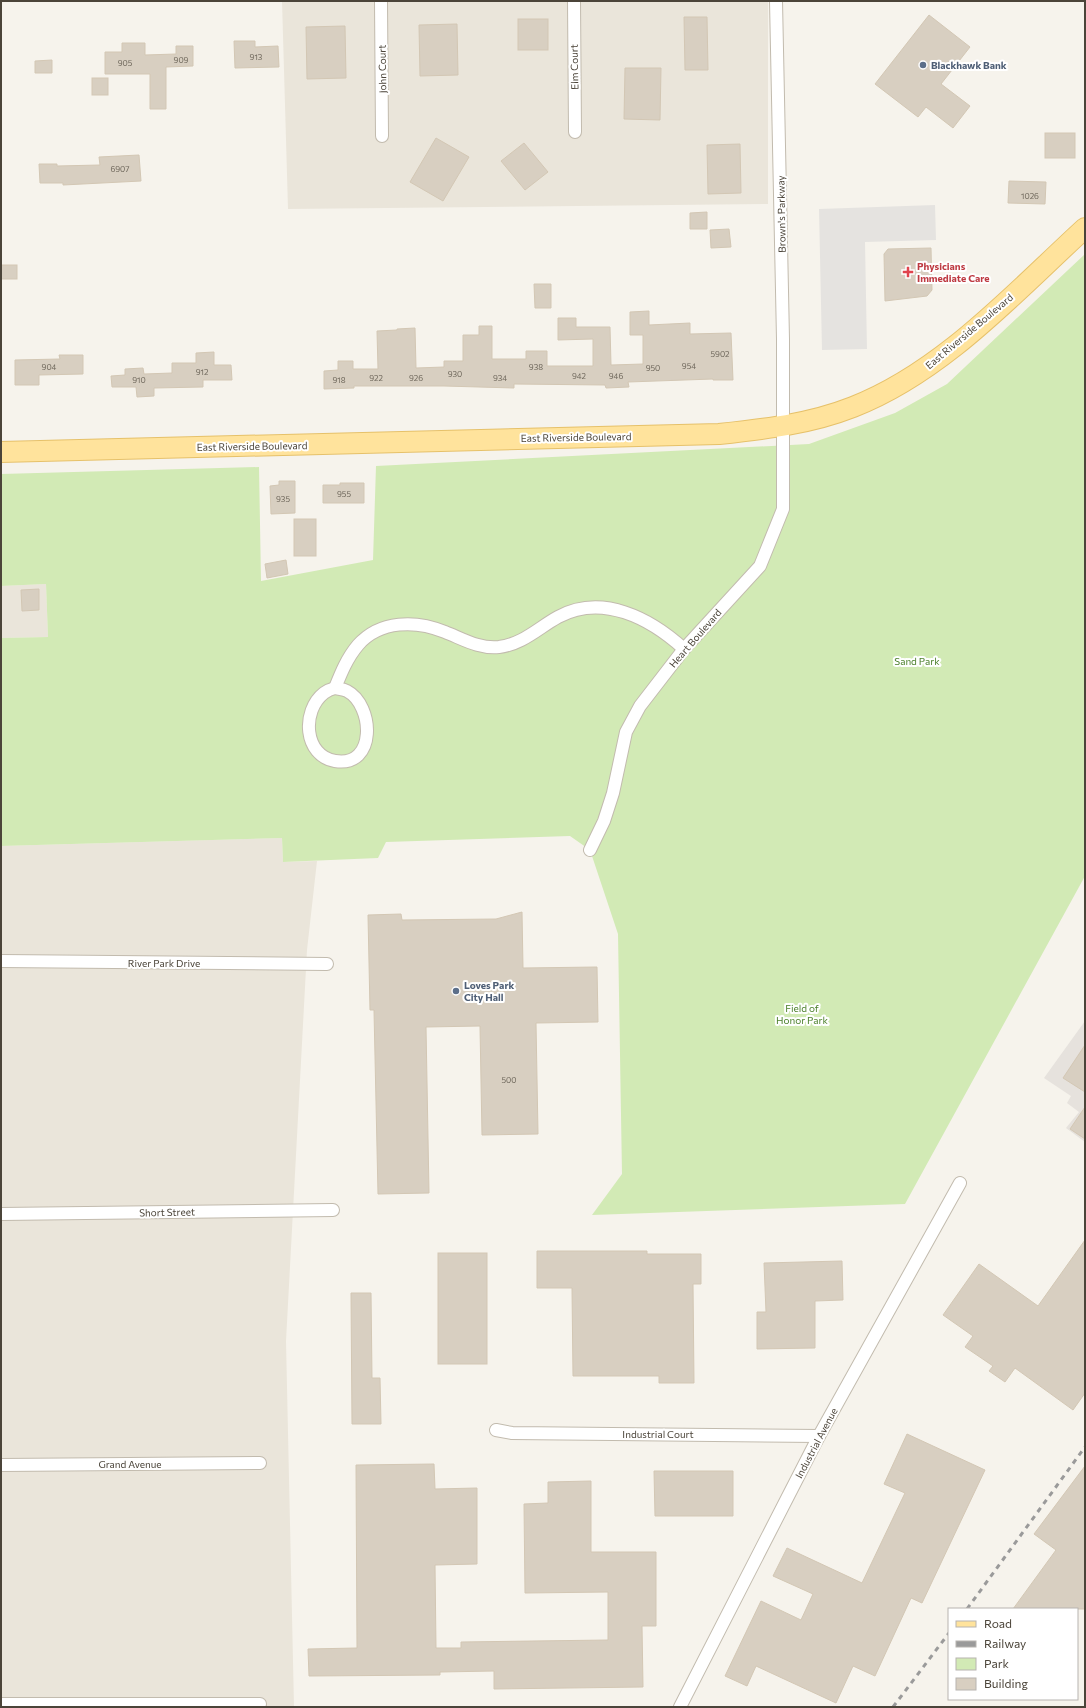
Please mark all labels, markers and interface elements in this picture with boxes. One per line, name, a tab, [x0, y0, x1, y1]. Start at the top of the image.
street label: Elm Court	[568, 44, 580, 90]
street label: John Court	[376, 45, 388, 93]
house number: 913	[250, 52, 263, 62]
house number: 909	[174, 55, 189, 65]
house number: 905	[118, 58, 133, 68]
place label: Blackhawk Bank	[931, 59, 1007, 71]
marker: Blackhawk Bank	[918, 60, 928, 70]
house number: 6907	[110, 164, 130, 174]
street label: Brown's Parkway	[774, 175, 788, 253]
house number: 1026	[1021, 191, 1039, 201]
place label: Physicians Immediate Care	[917, 260, 990, 284]
marker: Physicians Immediate Care	[902, 266, 914, 278]
street label: East Riverside Boulevard	[923, 291, 1015, 371]
house number: 5902	[710, 349, 730, 359]
house number: 954	[682, 361, 696, 371]
house number: 904	[42, 362, 57, 372]
house number: 938	[529, 362, 543, 372]
house number: 950	[646, 363, 660, 373]
house number: 912	[196, 367, 209, 377]
house number: 930	[448, 369, 462, 379]
house number: 942	[572, 371, 587, 381]
house number: 946	[609, 371, 623, 381]
house number: 922	[369, 373, 383, 383]
house number: 926	[409, 373, 423, 383]
house number: 934	[493, 373, 507, 383]
house number: 910	[132, 375, 146, 385]
house number: 918	[332, 375, 346, 385]
street label: East Riverside Boulevard	[521, 430, 632, 444]
street label: East Riverside Boulevard	[197, 439, 308, 453]
house number: 955	[337, 489, 351, 499]
house number: 935	[276, 494, 290, 504]
street label: Heart Boulevard	[666, 606, 724, 670]
park label: Sand Park	[894, 655, 940, 667]
street label: River Park Drive	[128, 957, 200, 969]
place label: Loves Park City Hall	[464, 979, 515, 1003]
marker: Loves Park City Hall	[451, 986, 461, 996]
park label: Field of Honor Park	[776, 1002, 829, 1026]
house number: 500	[501, 1075, 517, 1085]
street label: Short Street	[139, 1206, 195, 1218]
street label: Industrial Avenue	[792, 1406, 840, 1480]
street label: Industrial Court	[622, 1428, 694, 1440]
street label: Grand Avenue	[98, 1458, 162, 1470]
legend	[948, 1608, 1078, 1700]
text: Road	[984, 1616, 1012, 1630]
text: Railway	[984, 1636, 1026, 1650]
text: Park	[984, 1656, 1010, 1670]
text: Building	[984, 1676, 1028, 1690]

